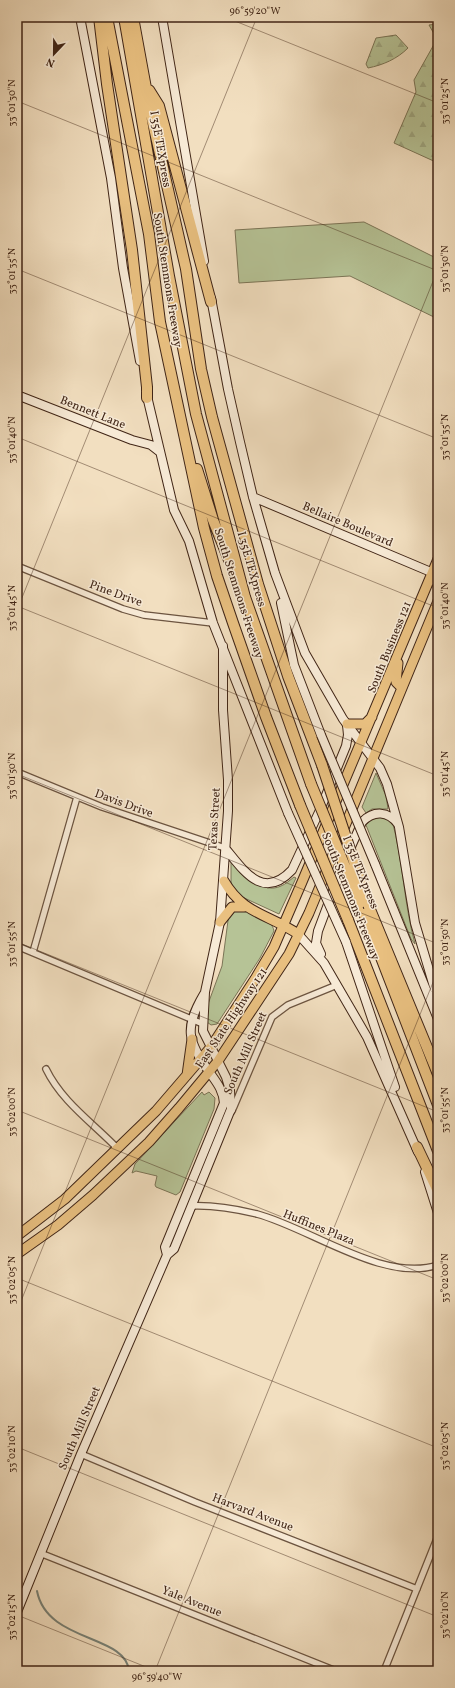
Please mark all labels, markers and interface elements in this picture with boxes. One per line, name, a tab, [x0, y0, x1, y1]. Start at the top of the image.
text: 96°59'20"W	[230, 4, 280, 18]
north arrow	[34, 34, 74, 74]
text: N	[44, 53, 57, 70]
text: 33°01'25"N	[438, 77, 452, 124]
text: 33°01'30"N	[5, 79, 19, 127]
street label: I 35E TEXpress	[145, 110, 175, 189]
street label: South Stemmons Freeway	[148, 212, 186, 349]
text: 33°01'30"N	[438, 245, 452, 293]
text: 33°01'35"N	[5, 247, 19, 294]
street label: Bennett Lane	[57, 393, 128, 433]
text: 33°01'35"N	[438, 413, 452, 460]
text: 33°01'40"N	[5, 416, 19, 464]
street label: Bellaire Boulevard	[300, 499, 396, 551]
street label: South Stemmons Freeway	[209, 526, 267, 661]
street label: I 35E TEXpress	[233, 530, 269, 609]
street label: Pine Drive	[87, 577, 145, 611]
text: 33°01'40"N	[438, 582, 452, 630]
text: 33°01'45"N	[5, 584, 19, 631]
street label: South Business 121	[364, 599, 416, 696]
text: 33°01'45"N	[438, 750, 452, 797]
text: 33°01'50"N	[5, 752, 19, 799]
street label: Davis Drive	[92, 786, 155, 822]
street label: Texas Street	[205, 787, 225, 851]
street label: South Stemmons Freeway	[317, 830, 383, 963]
street label: I 35E TEXpress	[338, 833, 382, 911]
text: 33°01'50"N	[438, 918, 452, 965]
text: 33°01'55"N	[5, 920, 19, 967]
street label: East State Highway 121	[192, 965, 272, 1072]
street label: South Mill Street	[220, 1009, 271, 1097]
text: 33°01'55"N	[438, 1086, 452, 1133]
text: 33°02'00"N	[5, 1087, 19, 1137]
street label: Huffines Plaza	[280, 1206, 357, 1250]
text: 33°02'00"N	[438, 1253, 452, 1303]
text: 33°02'05"N	[5, 1255, 19, 1304]
street label: South Mill Street	[55, 1384, 105, 1473]
text: 33°02'05"N	[438, 1421, 452, 1470]
text: 33°02'10"N	[5, 1425, 19, 1473]
street label: Harvard Avenue	[210, 1490, 296, 1536]
street label: Yale Avenue	[159, 1583, 224, 1621]
text: 33°02'10"N	[438, 1591, 452, 1639]
text: 33°02'15"N	[5, 1593, 19, 1640]
text: 96°59'40"W	[132, 1670, 182, 1684]

